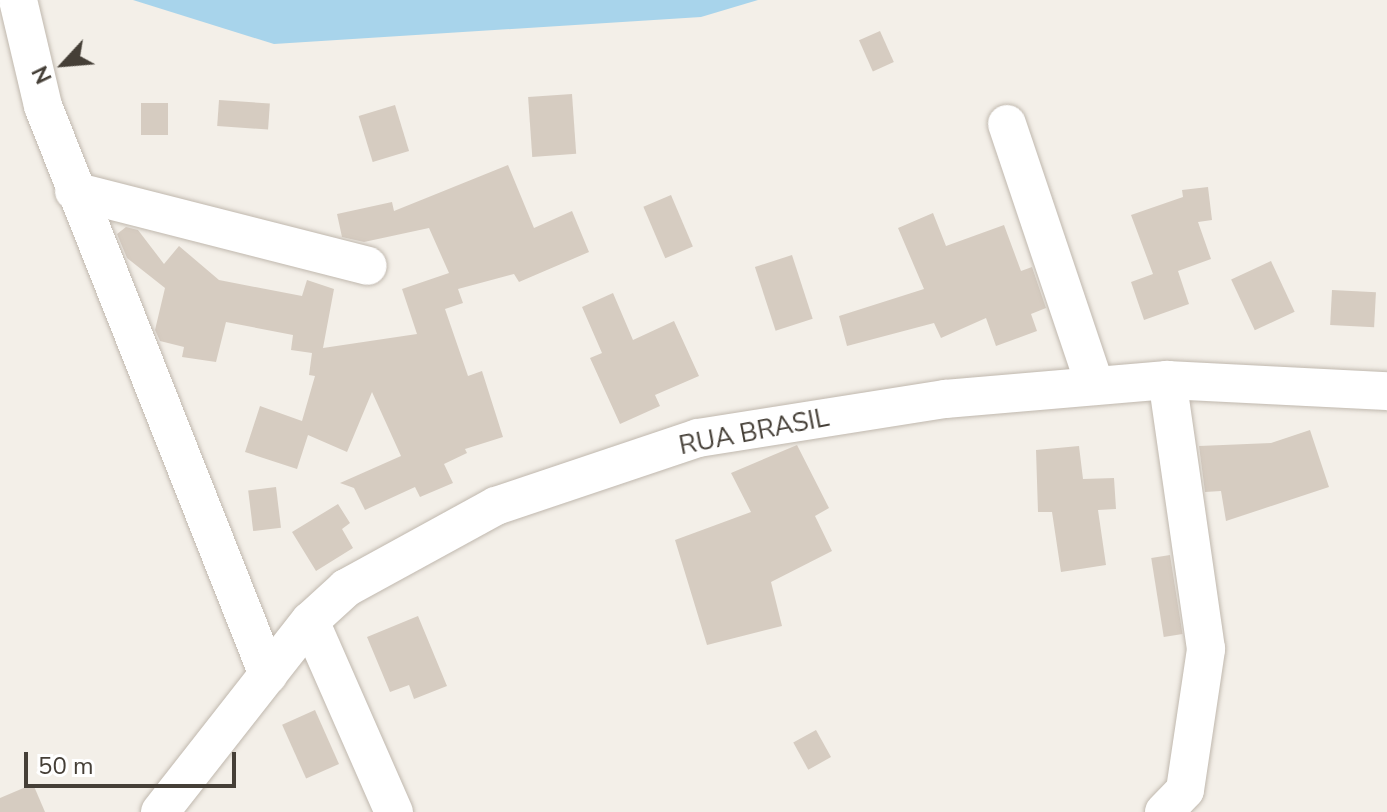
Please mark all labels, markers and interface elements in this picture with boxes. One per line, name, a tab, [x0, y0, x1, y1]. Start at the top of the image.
north arrow	[24, 24, 104, 104]
text: N	[25, 61, 60, 88]
street label: RUA BRASIL	[676, 402, 832, 462]
scale bar	[28, 736, 240, 786]
text: 50 m	[38, 750, 94, 782]

